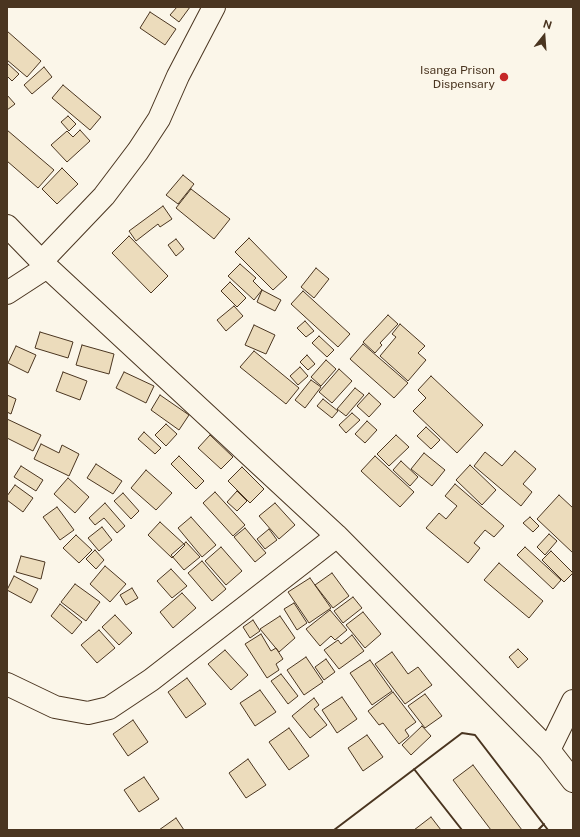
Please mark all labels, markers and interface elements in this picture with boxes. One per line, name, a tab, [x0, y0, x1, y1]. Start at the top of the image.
north arrow	[524, 16, 564, 56]
text: N	[542, 18, 553, 32]
place label: Isanga Prison Dispensary	[420, 63, 495, 91]
marker: Isanga Prison Dispensary	[498, 71, 510, 83]

